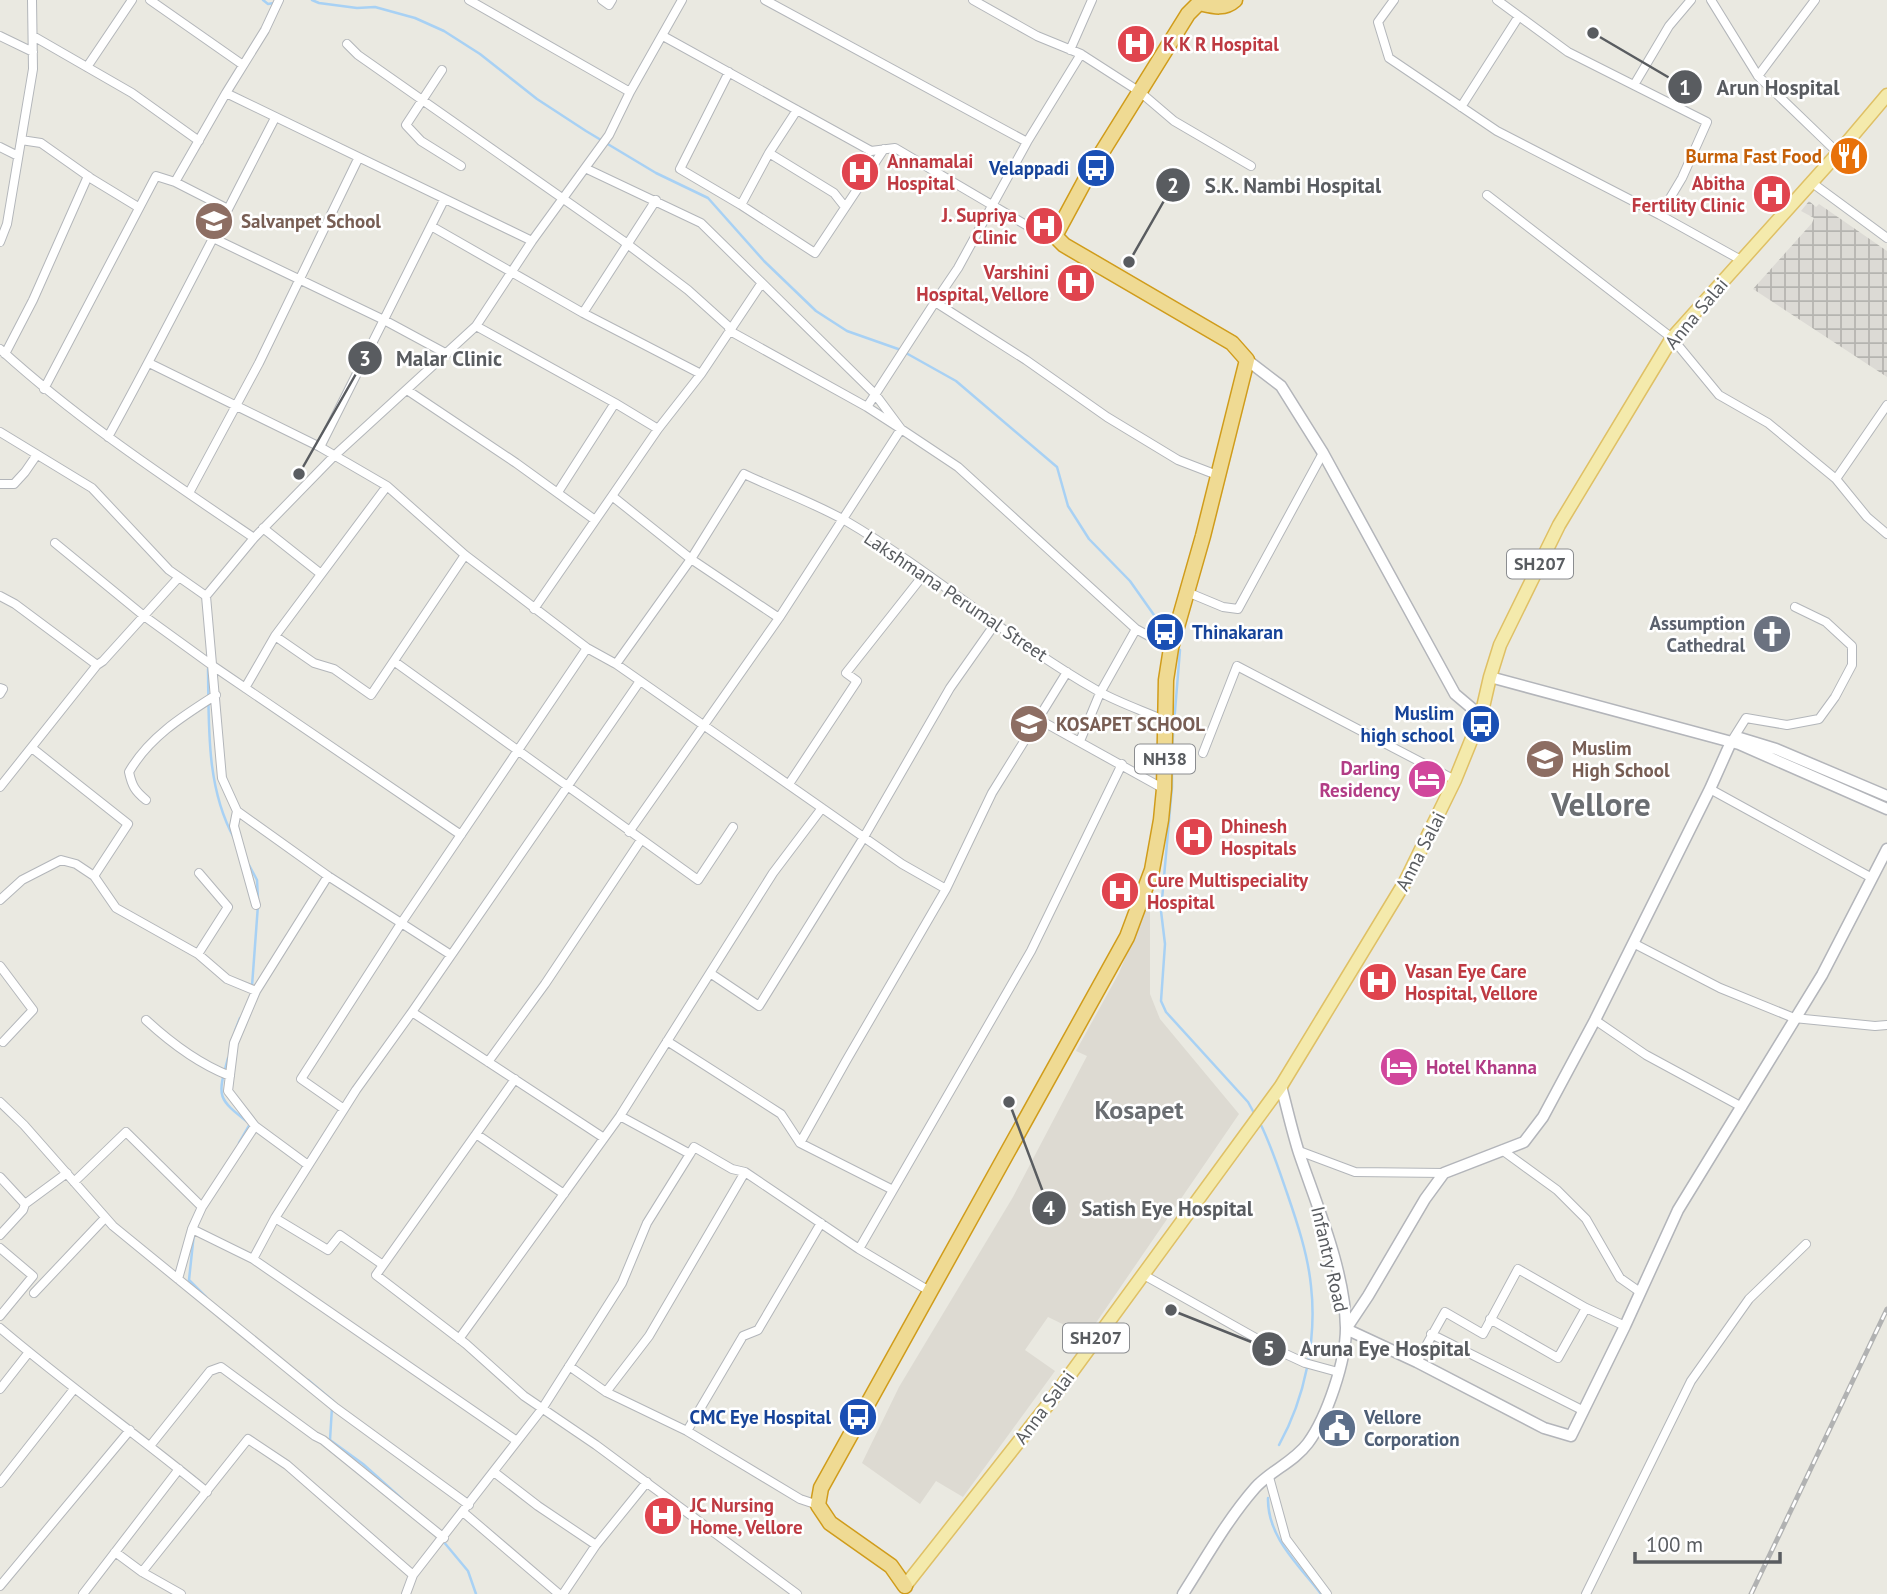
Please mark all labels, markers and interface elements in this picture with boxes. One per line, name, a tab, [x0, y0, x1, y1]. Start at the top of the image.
hospital icon: K K R Hospital	[1115, 23, 1157, 65]
place label: K K R Hospital	[1163, 32, 1279, 56]
callout: Arun Hospital	[1667, 66, 1853, 108]
text: 1	[1679, 74, 1691, 101]
text: Arun Hospital	[1717, 74, 1840, 101]
restaurant icon: Burma Fast Food	[1828, 135, 1870, 177]
place label: Burma Fast Food	[1686, 144, 1822, 168]
bus stop icon: Velappadi	[1075, 147, 1117, 189]
place label: Annamalai Hospital	[887, 149, 973, 195]
hospital icon: Annamalai Hospital	[839, 151, 881, 193]
place label: Velappadi	[988, 156, 1069, 180]
callout: S.K. Nambi Hospital	[1156, 164, 1396, 206]
place label: Abitha Fertility Clinic	[1632, 171, 1745, 217]
text: 2	[1167, 172, 1179, 199]
text: S.K. Nambi Hospital	[1205, 172, 1382, 199]
hospital icon: Abitha Fertility Clinic	[1751, 173, 1793, 215]
school or university icon: Salvanpet School	[193, 200, 235, 242]
place label: J. Supriya Clinic	[941, 203, 1017, 249]
hospital icon: J. Supriya Clinic	[1023, 205, 1065, 247]
place label: Salvanpet School	[241, 209, 381, 233]
place label: Varshini Hospital, Vellore	[916, 260, 1049, 306]
hospital icon: Varshini Hospital, Vellore	[1055, 262, 1097, 304]
street label: Anna Salai	[1659, 272, 1733, 354]
callout: Malar Clinic	[347, 337, 516, 379]
text: 3	[359, 345, 371, 372]
text: Malar Clinic	[396, 345, 502, 372]
street label: Lakshmana Perumal Street	[860, 526, 1053, 667]
road number: SH207	[1507, 550, 1573, 578]
bus stop icon: Thinakaran	[1144, 611, 1186, 653]
place label: Assumption Cathedral	[1649, 611, 1745, 657]
church icon: Assumption Cathedral	[1751, 613, 1793, 655]
place label: Thinakaran	[1192, 620, 1283, 644]
place label: Muslim high school	[1361, 701, 1454, 747]
school or university icon: KOSAPET SCHOOL	[1008, 703, 1050, 745]
bus stop icon: Muslim high school	[1460, 703, 1502, 745]
place label: KOSAPET SCHOOL	[1056, 712, 1205, 736]
place label: Muslim High School	[1572, 736, 1670, 782]
school or university icon: Muslim High School	[1524, 738, 1566, 780]
road number: NH38	[1135, 744, 1195, 774]
place label: Darling Residency	[1319, 756, 1401, 802]
hotel icon: Darling Residency	[1406, 758, 1448, 800]
district label: Vellore	[1550, 782, 1651, 825]
street label: Anna Salai	[1390, 807, 1450, 895]
place label: Dhinesh Hospitals	[1221, 814, 1297, 860]
hospital icon: Dhinesh Hospitals	[1173, 816, 1215, 858]
place label: Cure Multispeciality Hospital	[1147, 868, 1309, 914]
hospital icon: Cure Multispeciality Hospital	[1099, 870, 1141, 912]
place label: Vasan Eye Care Hospital, Vellore	[1404, 959, 1538, 1005]
hospital icon: Vasan Eye Care Hospital, Vellore	[1357, 961, 1399, 1003]
hotel icon: Hotel Khanna	[1378, 1046, 1420, 1088]
place label: Hotel Khanna	[1426, 1055, 1537, 1079]
district label: Kosapet	[1094, 1093, 1184, 1126]
callout: Satish Eye Hospital	[1032, 1187, 1267, 1229]
text: 4	[1043, 1195, 1055, 1222]
text: Satish Eye Hospital	[1081, 1195, 1254, 1222]
street label: Infantry Road	[1306, 1204, 1354, 1314]
road number: SH207	[1063, 1324, 1129, 1352]
callout: Aruna Eye Hospital	[1251, 1328, 1484, 1370]
text: 5	[1263, 1335, 1275, 1362]
text: Aruna Eye Hospital	[1300, 1335, 1471, 1362]
street label: Anna Salai	[1009, 1365, 1079, 1449]
bus stop icon: CMC Eye Hospital	[837, 1396, 879, 1438]
place label: CMC Eye Hospital	[690, 1405, 831, 1429]
place label: Vellore Corporation	[1363, 1405, 1460, 1451]
public building icon: Vellore Corporation	[1316, 1407, 1358, 1449]
place label: JC Nursing Home, Vellore	[689, 1493, 803, 1539]
hospital icon: JC Nursing Home, Vellore	[642, 1495, 684, 1537]
scale bar	[1635, 1520, 1780, 1564]
text: 100 m	[1646, 1531, 1703, 1558]

